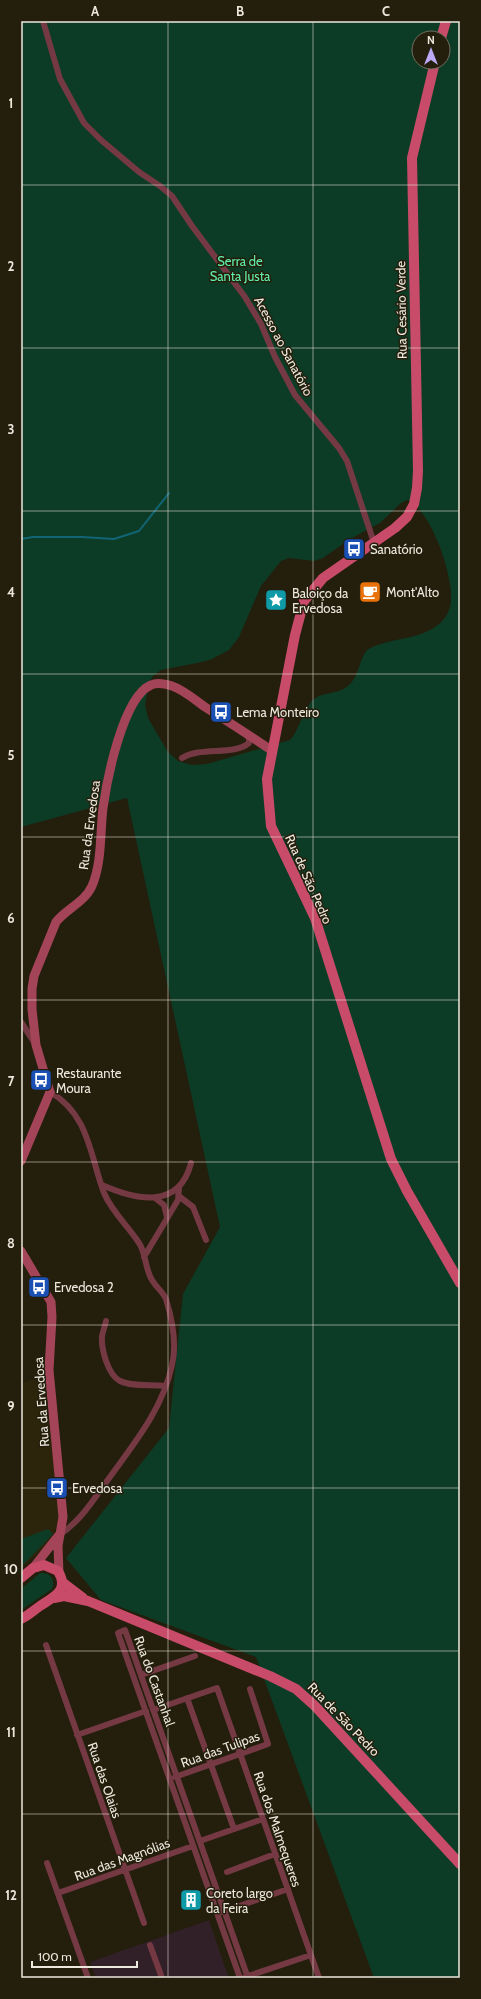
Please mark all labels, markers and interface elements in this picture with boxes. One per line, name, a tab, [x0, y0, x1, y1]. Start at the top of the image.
text: A	[91, 3, 100, 19]
text: B	[236, 3, 244, 19]
text: C	[382, 3, 390, 19]
north arrow	[411, 30, 451, 70]
text: N	[427, 33, 435, 47]
text: 1	[9, 95, 13, 111]
park label: Serra de Santa Justa	[210, 253, 271, 284]
text: 2	[8, 258, 15, 274]
street label: Rua Cesário Verde	[392, 260, 410, 359]
street label: Acesso ao Sanatório	[251, 294, 317, 398]
text: 3	[7, 421, 15, 437]
bus stop icon: Sanatório	[341, 536, 367, 562]
place label: Sanatório	[370, 541, 423, 557]
cafe icon: Mont'Alto	[357, 579, 383, 605]
text: 4	[7, 584, 15, 600]
place label: Mont'Alto	[386, 584, 439, 600]
place label: Baloiço da Ervedosa	[292, 585, 349, 616]
place icon: Baloiço da Ervedosa	[263, 587, 289, 613]
bus stop icon: Lema Monteiro	[208, 699, 234, 725]
place label: Lema Monteiro	[236, 704, 319, 720]
text: 5	[8, 747, 15, 763]
street label: Rua da Ervedosa	[75, 778, 103, 871]
street label: Rua de São Pedro	[282, 832, 336, 926]
text: 6	[7, 910, 15, 926]
place label: Restaurante Moura	[56, 1065, 122, 1096]
bus stop icon: Restaurante Moura	[28, 1067, 54, 1093]
text: 7	[8, 1073, 15, 1089]
text: 8	[7, 1235, 15, 1251]
bus stop icon: Ervedosa 2	[26, 1274, 52, 1300]
place label: Ervedosa 2	[54, 1279, 114, 1295]
street label: Rua da Ervedosa	[30, 1356, 52, 1448]
text: 9	[7, 1398, 15, 1414]
bus stop icon: Ervedosa	[44, 1475, 70, 1501]
place label: Ervedosa	[72, 1480, 123, 1496]
text: 10	[4, 1561, 18, 1577]
street label: Rua do Castanhal	[131, 1634, 179, 1728]
street label: Rua de São Pedro	[305, 1679, 383, 1759]
text: 11	[6, 1724, 16, 1740]
street label: Rua das Tulipas	[178, 1727, 262, 1771]
street label: Rua das Olaias	[85, 1740, 126, 1821]
street label: Rua dos Malmequeres	[251, 1769, 305, 1889]
street label: Rua das Magnólias	[72, 1834, 173, 1884]
place label: Coreto largo da Feira	[206, 1885, 273, 1916]
text: 12	[5, 1887, 17, 1903]
building icon: Coreto largo da Feira	[178, 1887, 204, 1913]
scale bar	[32, 1943, 137, 1969]
text: 100 m	[38, 1949, 72, 1964]

